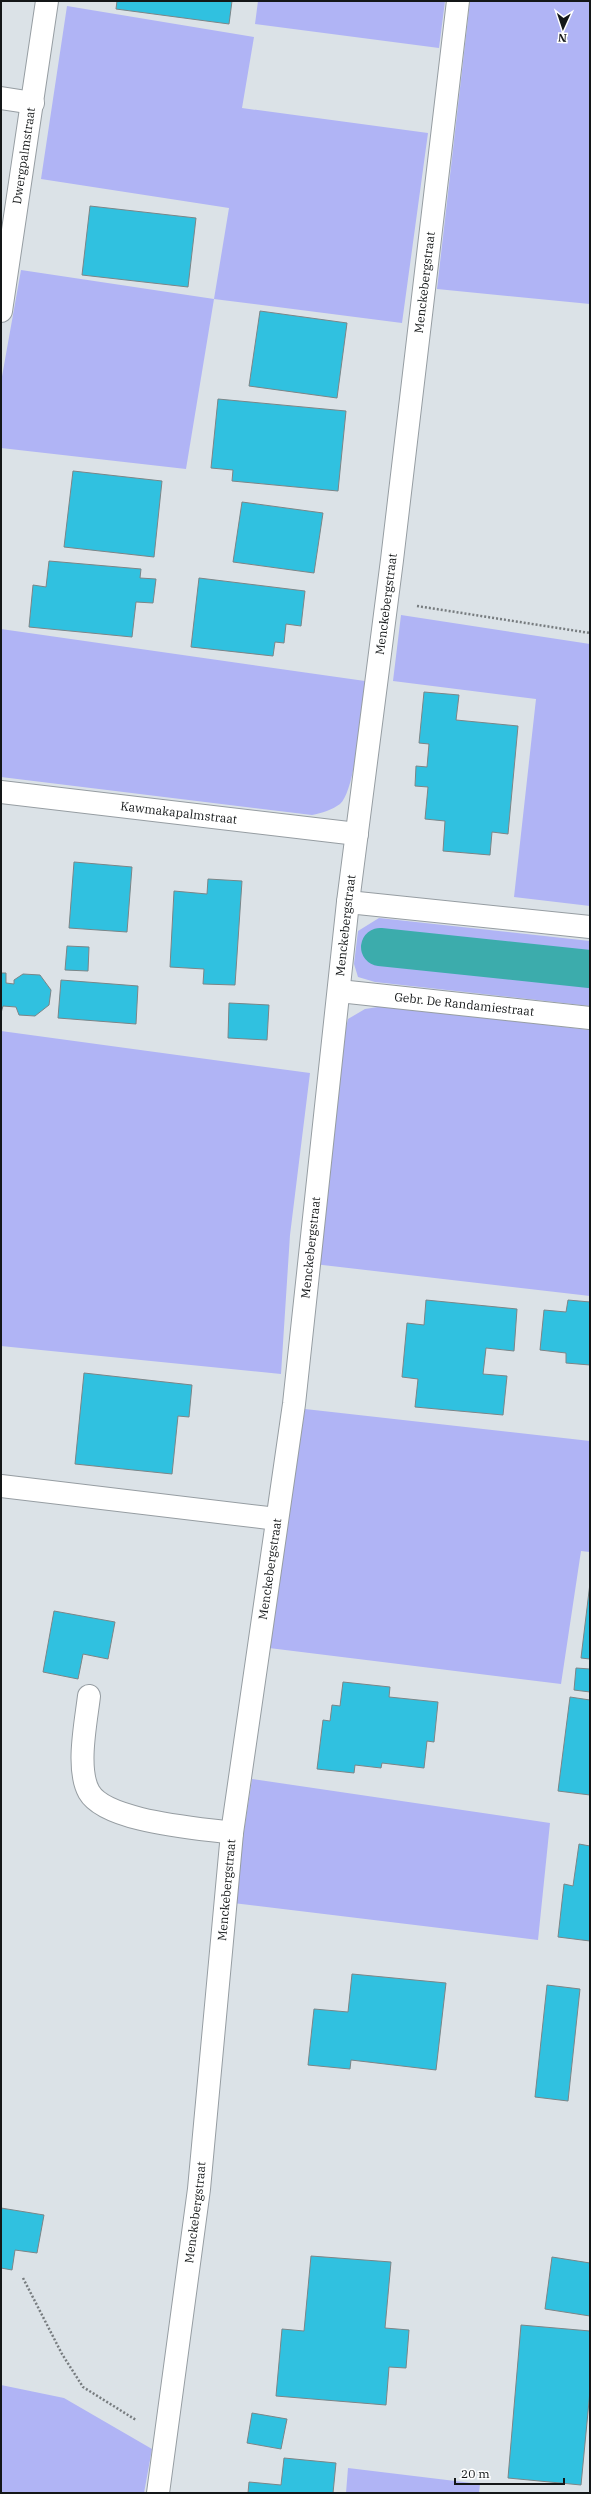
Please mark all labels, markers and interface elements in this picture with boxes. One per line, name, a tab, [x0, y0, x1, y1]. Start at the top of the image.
north arrow	[543, 8, 583, 48]
text: N	[557, 31, 567, 45]
street label: Dwergpalmstraat	[9, 106, 38, 205]
street label: Menckebergstraat	[411, 231, 438, 334]
street label: Menckebergstraat	[372, 552, 400, 656]
street label: Kawmakapalmstraat	[120, 798, 238, 827]
street label: Menckebergstraat	[332, 874, 358, 977]
street label: Gebr. De Randamiestraat	[394, 989, 535, 1019]
street label: Menckebergstraat	[297, 1196, 323, 1299]
street label: Menckebergstraat	[255, 1517, 284, 1621]
street label: Menckebergstraat	[214, 1838, 238, 1942]
street label: Menckebergstraat	[181, 2161, 208, 2264]
scale bar	[455, 2460, 564, 2486]
text: 20 m	[461, 2466, 490, 2481]

